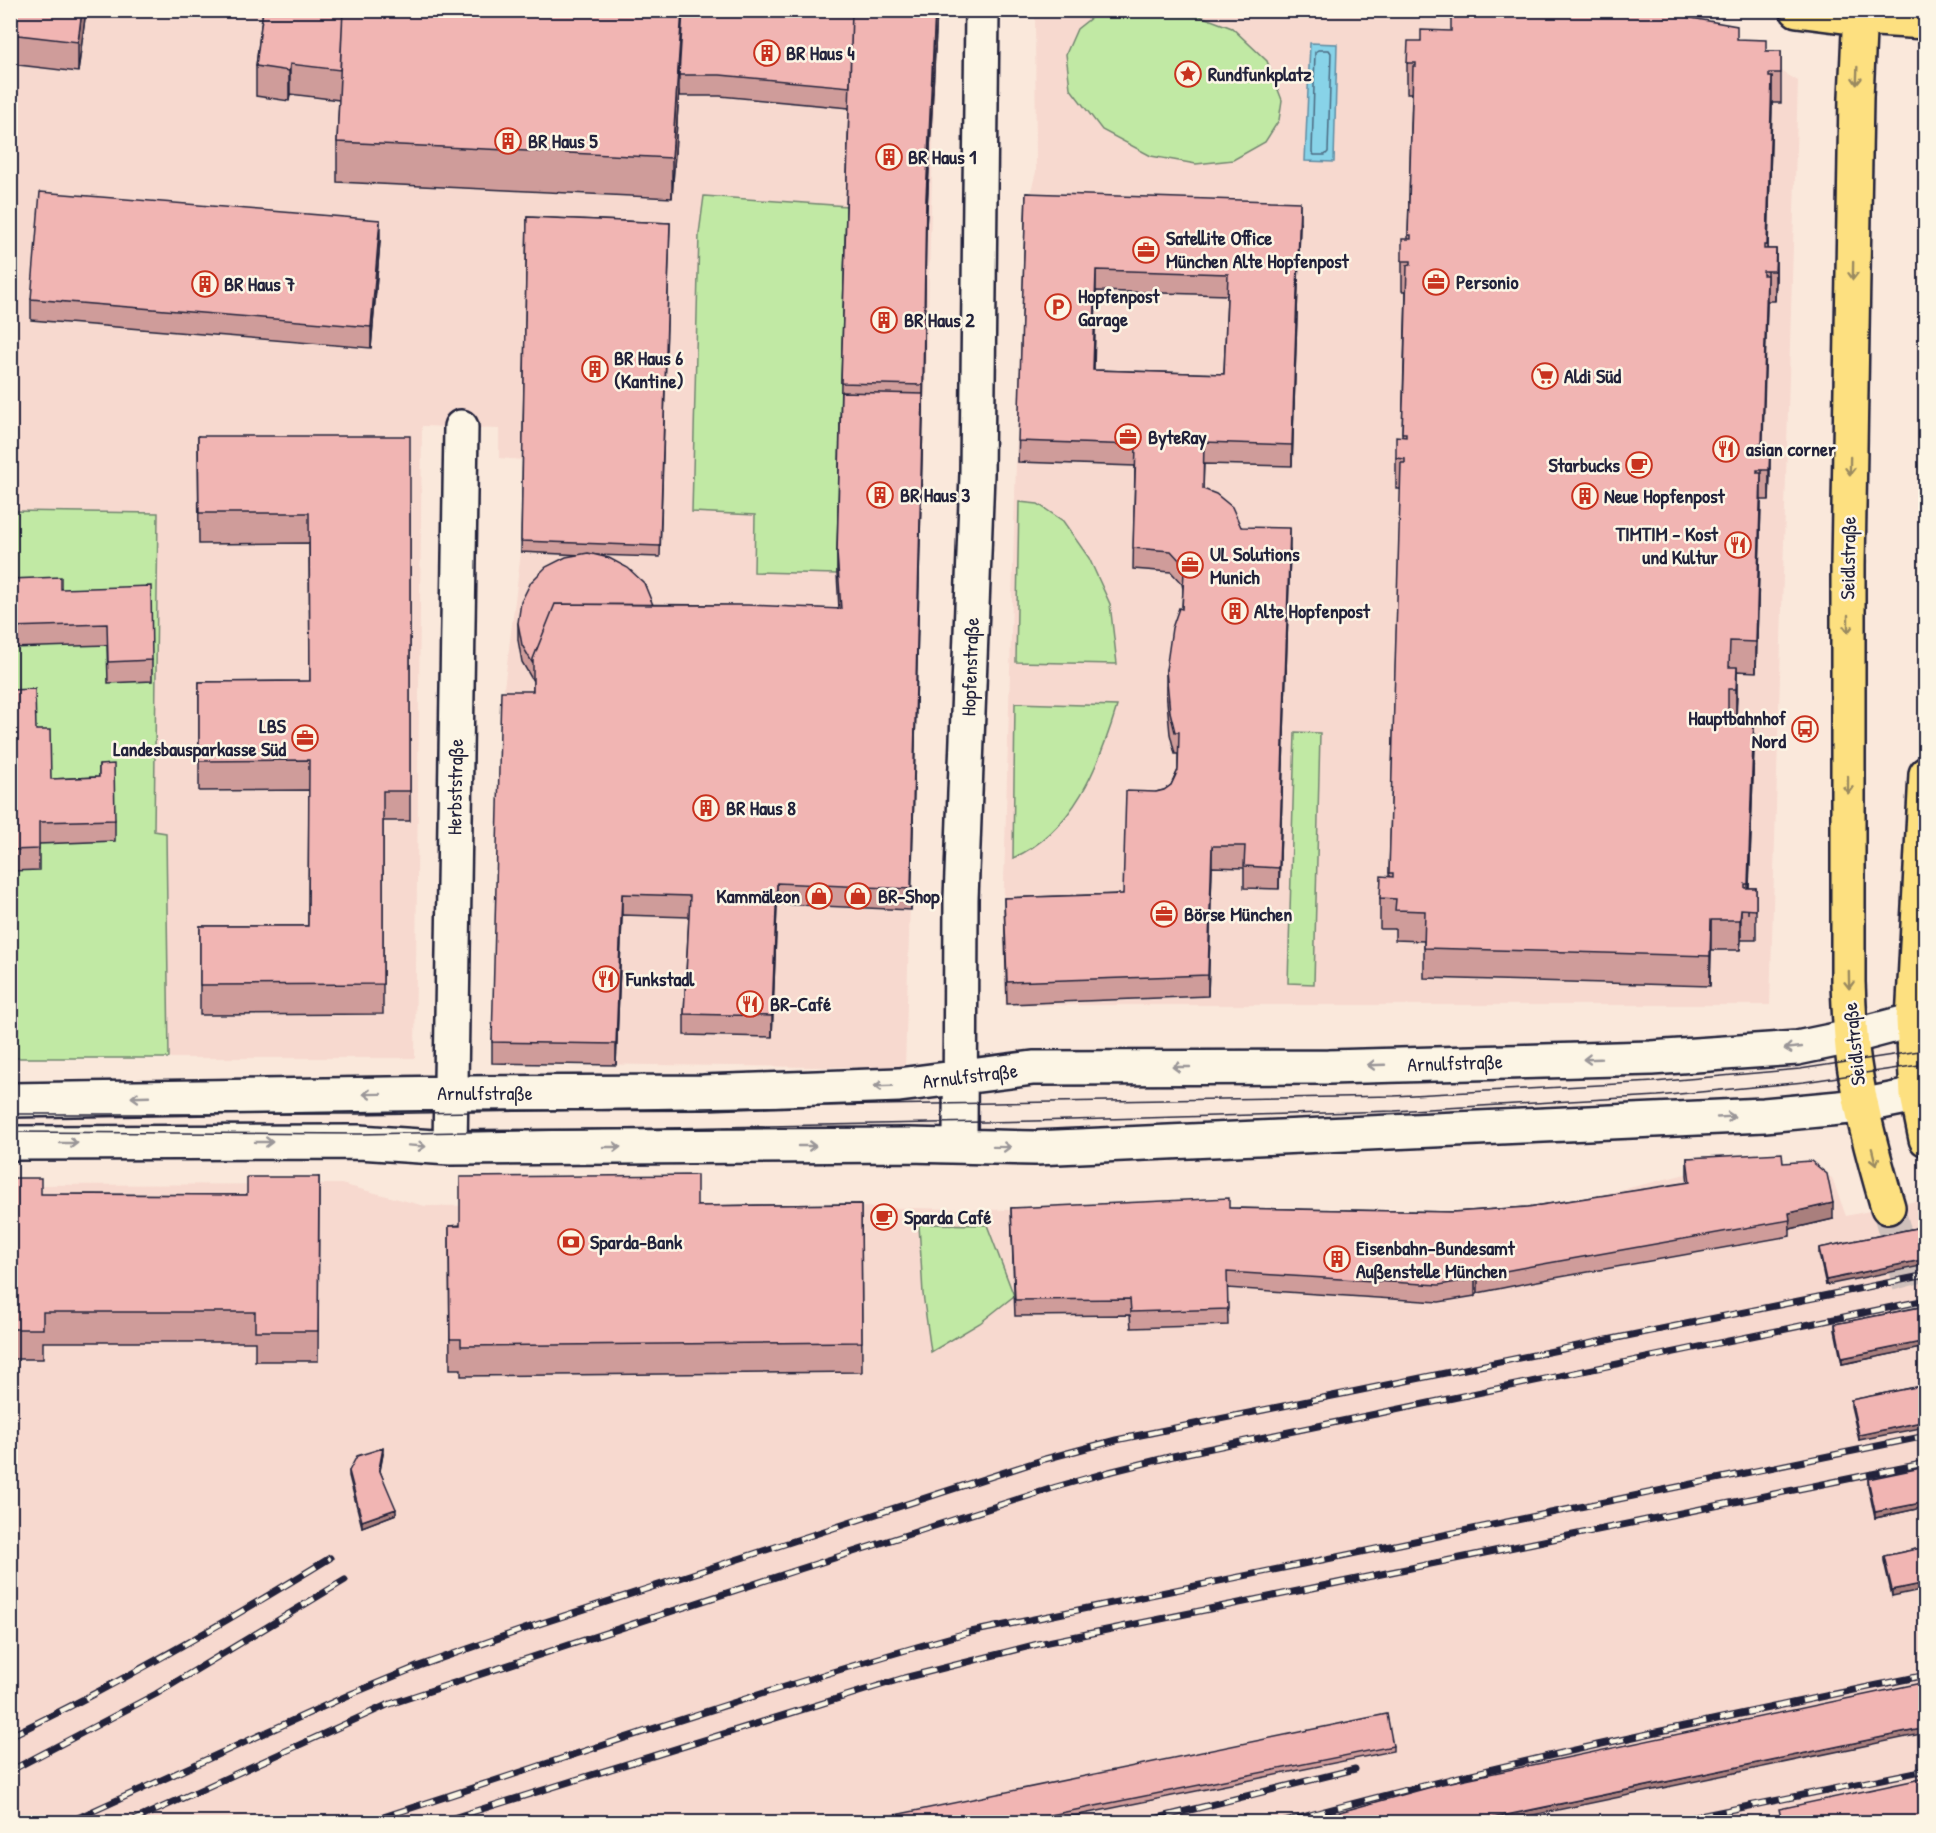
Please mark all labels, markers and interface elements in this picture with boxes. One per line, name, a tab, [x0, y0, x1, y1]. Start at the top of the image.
building icon: BR Haus 4	[752, 38, 782, 68]
place label: BR Haus 4	[786, 39, 855, 66]
place icon: Rundfunkplatz	[1173, 59, 1203, 89]
place label: Rundfunkplatz	[1208, 60, 1312, 88]
one-way arrow	[1851, 66, 1862, 86]
building icon: BR Haus 5	[493, 126, 523, 156]
place label: BR Haus 5	[528, 127, 598, 154]
building icon: BR Haus 1	[874, 142, 904, 172]
place label: BR Haus 1	[908, 143, 977, 170]
place label: Satellite Office München Alte Hopfenpost	[1166, 224, 1350, 275]
office icon: Satellite Office München Alte Hopfenpost	[1131, 235, 1161, 265]
one-way arrow	[1847, 261, 1859, 281]
office icon: Personio	[1421, 267, 1451, 297]
place label: Personio	[1456, 268, 1519, 295]
building icon: BR Haus 7	[190, 269, 220, 299]
place label: BR Haus 7	[224, 270, 295, 297]
place label: Hopfenpost Garage	[1078, 282, 1160, 333]
parking icon: Hopfenpost Garage	[1043, 292, 1073, 322]
building icon: BR Haus 2	[869, 305, 899, 335]
place label: BR Haus 2	[904, 306, 975, 333]
place label: BR Haus 6 (Kantine)	[614, 344, 684, 394]
building icon: BR Haus 6 (Kantine)	[580, 354, 610, 384]
supermarket icon: Aldi Süd	[1530, 361, 1560, 391]
place label: Aldi Süd	[1564, 362, 1621, 389]
office icon: ByteRay	[1113, 422, 1143, 452]
place label: ByteRay	[1148, 423, 1207, 451]
restaurant icon: asian corner	[1711, 434, 1741, 464]
place label: asian corner	[1746, 435, 1836, 462]
cafe icon: Starbucks	[1624, 450, 1654, 480]
place label: Starbucks	[1548, 451, 1620, 478]
one-way arrow	[1844, 456, 1855, 476]
building icon: BR Haus 3	[865, 480, 895, 510]
place label: BR Haus 3	[900, 481, 970, 508]
building icon: Neue Hopfenpost	[1570, 481, 1600, 511]
place label: Neue Hopfenpost	[1604, 482, 1726, 510]
street label: Seidlstraße	[1833, 516, 1862, 600]
place label: TIMTIM - Kost und Kultur	[1615, 520, 1719, 570]
restaurant icon: TIMTIM - Kost und Kultur	[1723, 530, 1753, 560]
place label: UL Solutions Munich	[1210, 540, 1300, 590]
office icon: UL Solutions Munich	[1175, 550, 1205, 580]
building icon: Alte Hopfenpost	[1220, 596, 1250, 626]
place label: Alte Hopfenpost	[1254, 597, 1371, 625]
one-way arrow	[1842, 613, 1854, 633]
street label: Hopfenstraße	[954, 617, 985, 717]
place label: Hauptbahnhof Nord	[1688, 704, 1787, 754]
place label: LBS Landesbausparkasse Süd	[113, 712, 287, 763]
bus stop icon: Hauptbahnhof Nord	[1790, 714, 1820, 744]
office icon: LBS Landesbausparkasse Süd	[290, 723, 320, 753]
street label: Herbststraße	[440, 738, 469, 835]
one-way arrow	[1842, 774, 1854, 794]
building icon: BR Haus 8	[691, 793, 721, 823]
place label: BR Haus 8	[726, 794, 796, 821]
shop icon: Kammäleon	[804, 881, 834, 911]
shop icon: BR-Shop	[843, 881, 873, 911]
place label: Kammäleon	[716, 882, 800, 909]
place label: BR-Shop	[878, 882, 940, 910]
office icon: Börse München	[1149, 899, 1179, 929]
place label: Börse München	[1184, 900, 1292, 927]
restaurant icon: Funkstadl	[591, 964, 621, 994]
place label: Funkstadl	[625, 965, 695, 992]
one-way arrow	[1843, 969, 1854, 989]
restaurant icon: BR-Café	[735, 989, 765, 1019]
place label: BR-Café	[770, 990, 831, 1017]
street label: Seidlstraße	[1836, 1001, 1871, 1087]
one-way arrow	[1784, 1043, 1803, 1054]
street label: Arnulfstraße	[1407, 1047, 1503, 1078]
one-way arrow	[1583, 1054, 1603, 1065]
street label: Arnulfstraße	[921, 1056, 1019, 1095]
one-way arrow	[1367, 1060, 1387, 1071]
one-way arrow	[1172, 1061, 1192, 1072]
street label: Arnulfstraße	[437, 1079, 533, 1106]
one-way arrow	[873, 1080, 893, 1091]
one-way arrow	[362, 1088, 382, 1100]
one-way arrow	[130, 1091, 150, 1102]
one-way arrow	[1715, 1111, 1735, 1122]
one-way arrow	[253, 1136, 273, 1148]
one-way arrow	[58, 1137, 78, 1149]
one-way arrow	[797, 1140, 817, 1152]
one-way arrow	[407, 1141, 427, 1152]
one-way arrow	[602, 1141, 622, 1153]
one-way arrow	[992, 1141, 1012, 1153]
one-way arrow	[1868, 1147, 1880, 1166]
cafe icon: Sparda Café	[869, 1202, 899, 1232]
place label: Sparda Café	[904, 1203, 991, 1231]
bank icon: Sparda-Bank	[556, 1227, 586, 1257]
place label: Sparda-Bank	[590, 1228, 683, 1256]
place label: Eisenbahn-Bundesamt Außenstelle München	[1356, 1234, 1516, 1285]
building icon: Eisenbahn-Bundesamt Außenstelle München	[1322, 1244, 1352, 1274]

